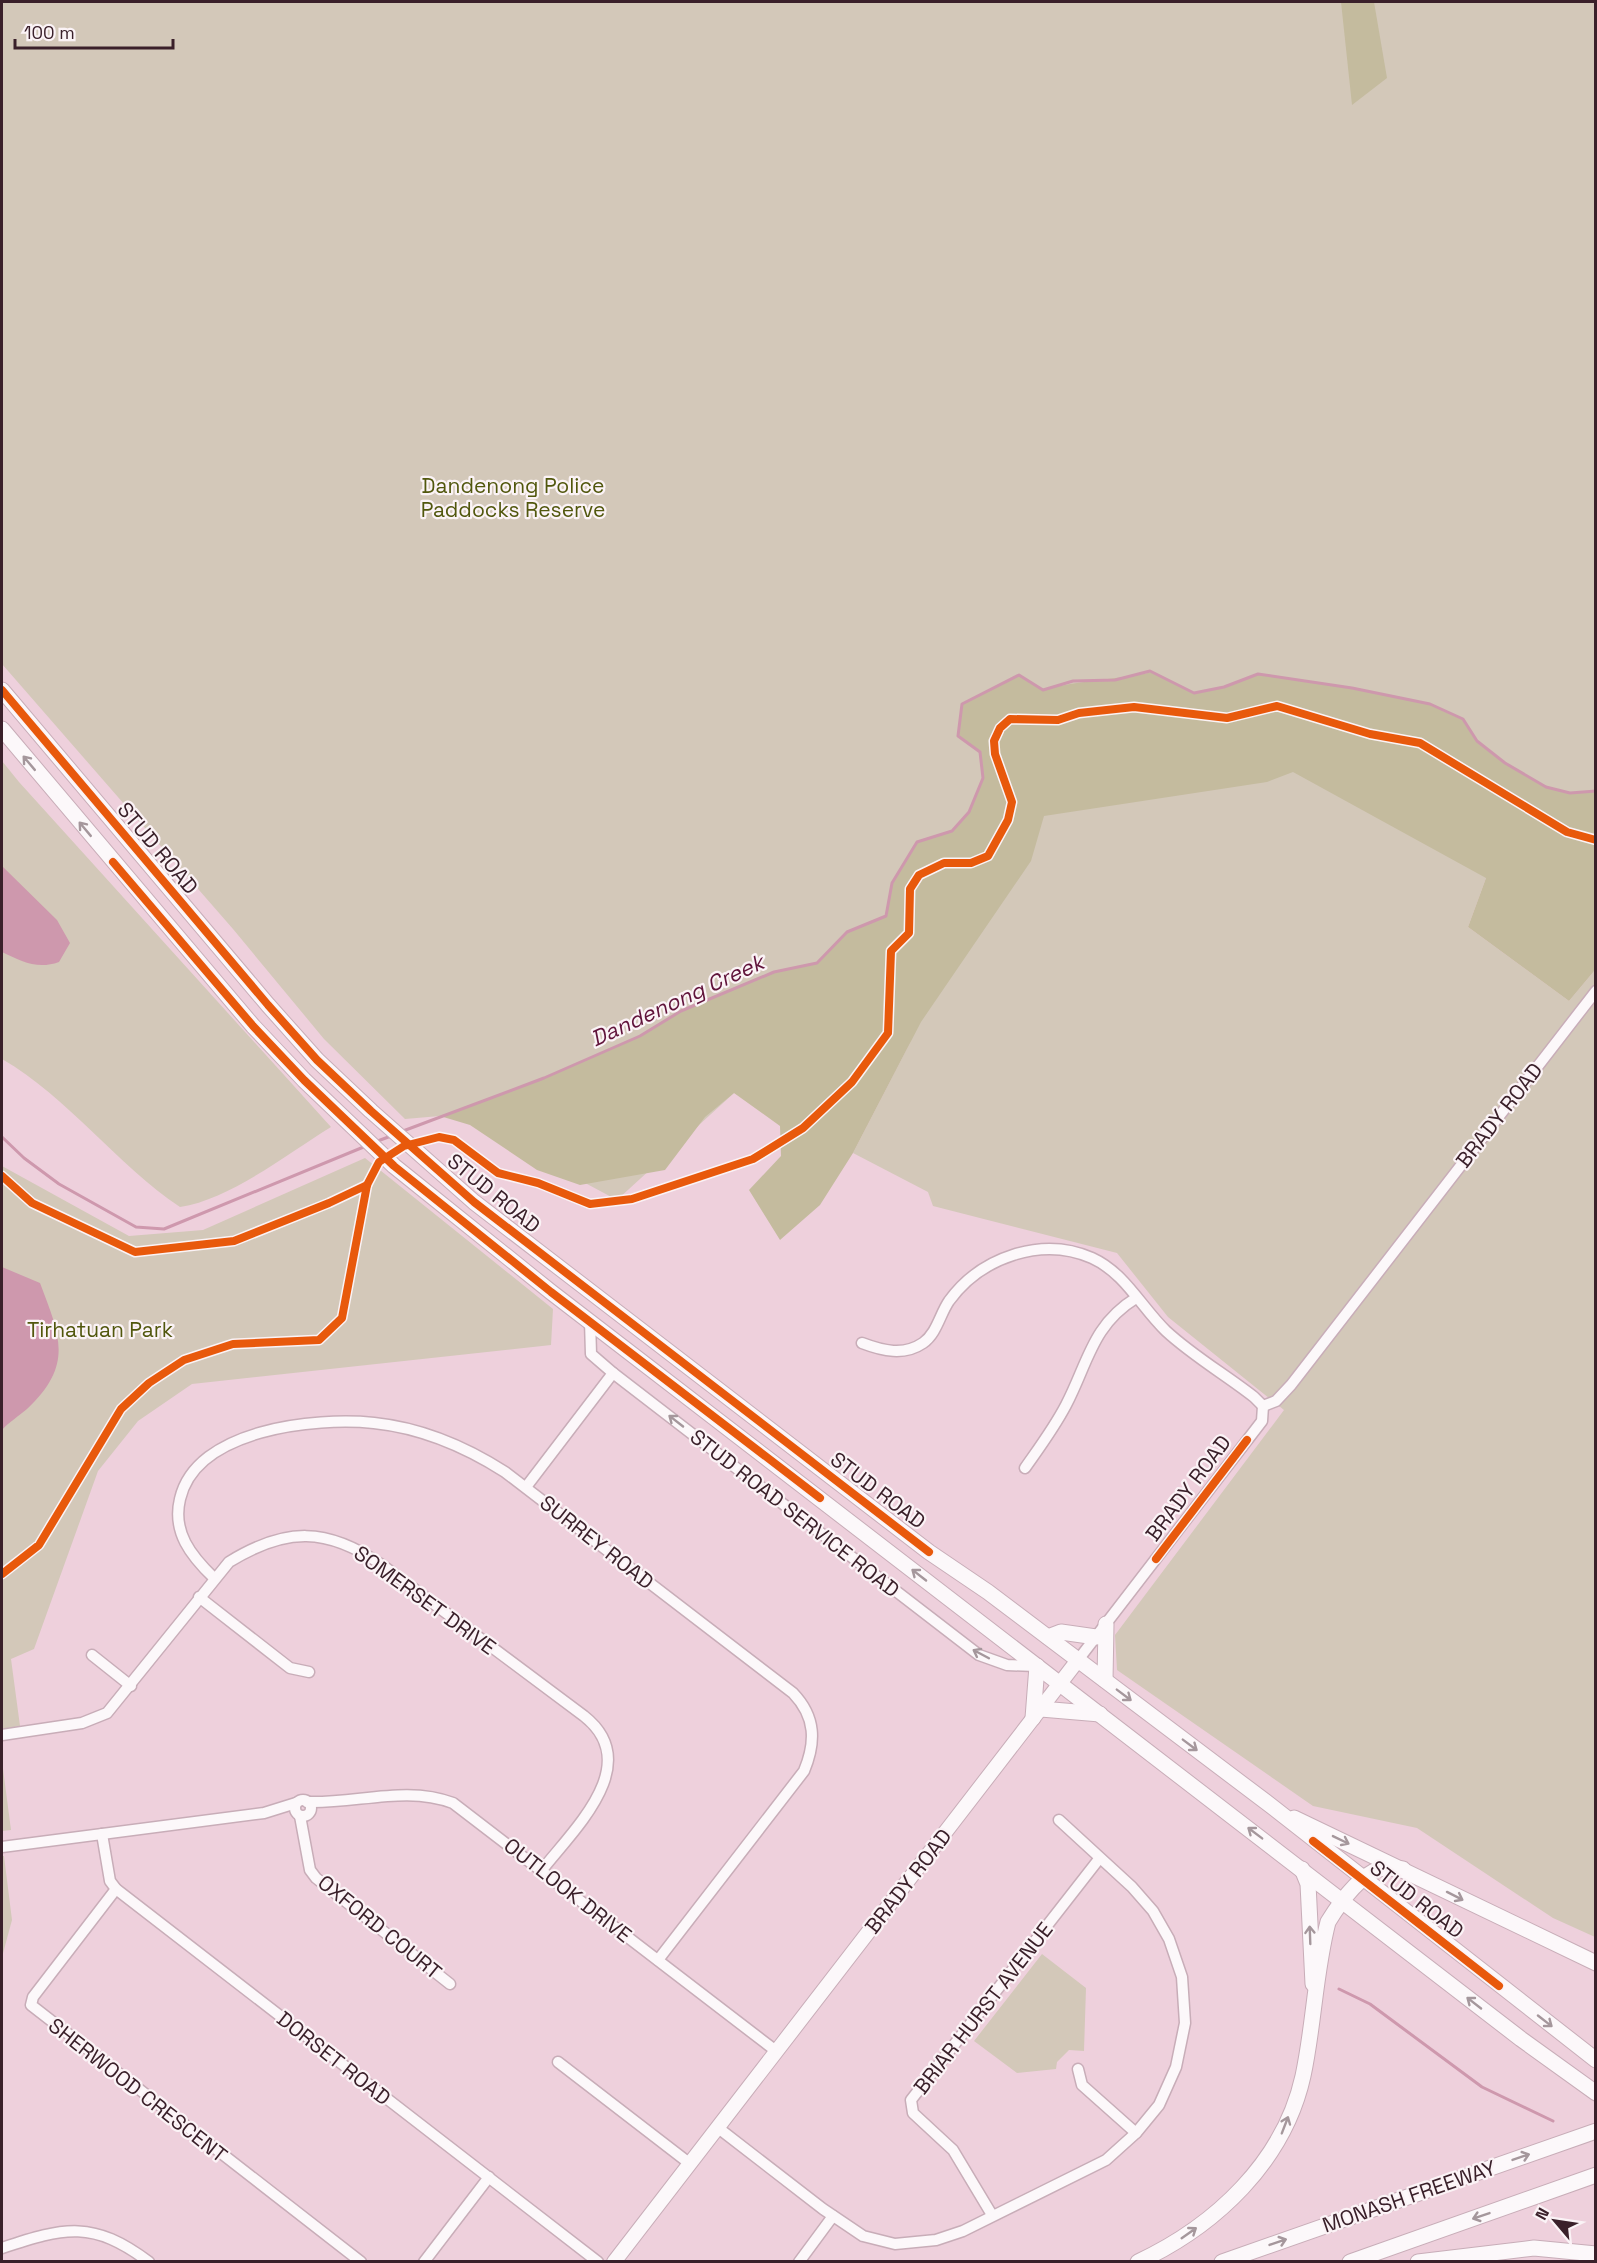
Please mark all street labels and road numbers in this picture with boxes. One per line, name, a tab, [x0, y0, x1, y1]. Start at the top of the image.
street label: STUD ROAD	[112, 796, 204, 900]
street label: BRADY ROAD	[1450, 1057, 1548, 1173]
street label: STUD ROAD	[442, 1147, 546, 1239]
street label: STUD ROAD SERVICE ROAD	[685, 1423, 905, 1603]
street label: BRADY ROAD	[1139, 1430, 1237, 1546]
street label: STUD ROAD	[825, 1445, 931, 1535]
street label: SURREY ROAD	[535, 1489, 659, 1595]
street label: SOMERSET DRIVE	[349, 1539, 501, 1661]
street label: BRADY ROAD	[859, 1823, 957, 1939]
street label: OUTLOOK DRIVE	[499, 1832, 637, 1948]
street label: STUD ROAD	[1364, 1854, 1470, 1944]
street label: OXFORD COURT	[313, 1869, 447, 1985]
street label: BRIAR HURST AVENUE	[907, 1917, 1059, 2099]
street label: DORSET ROAD	[272, 2005, 396, 2111]
street label: SHERWOOD CRESCENT	[43, 2012, 233, 2168]
street label: MONASH FREEWAY	[1319, 2154, 1500, 2238]

